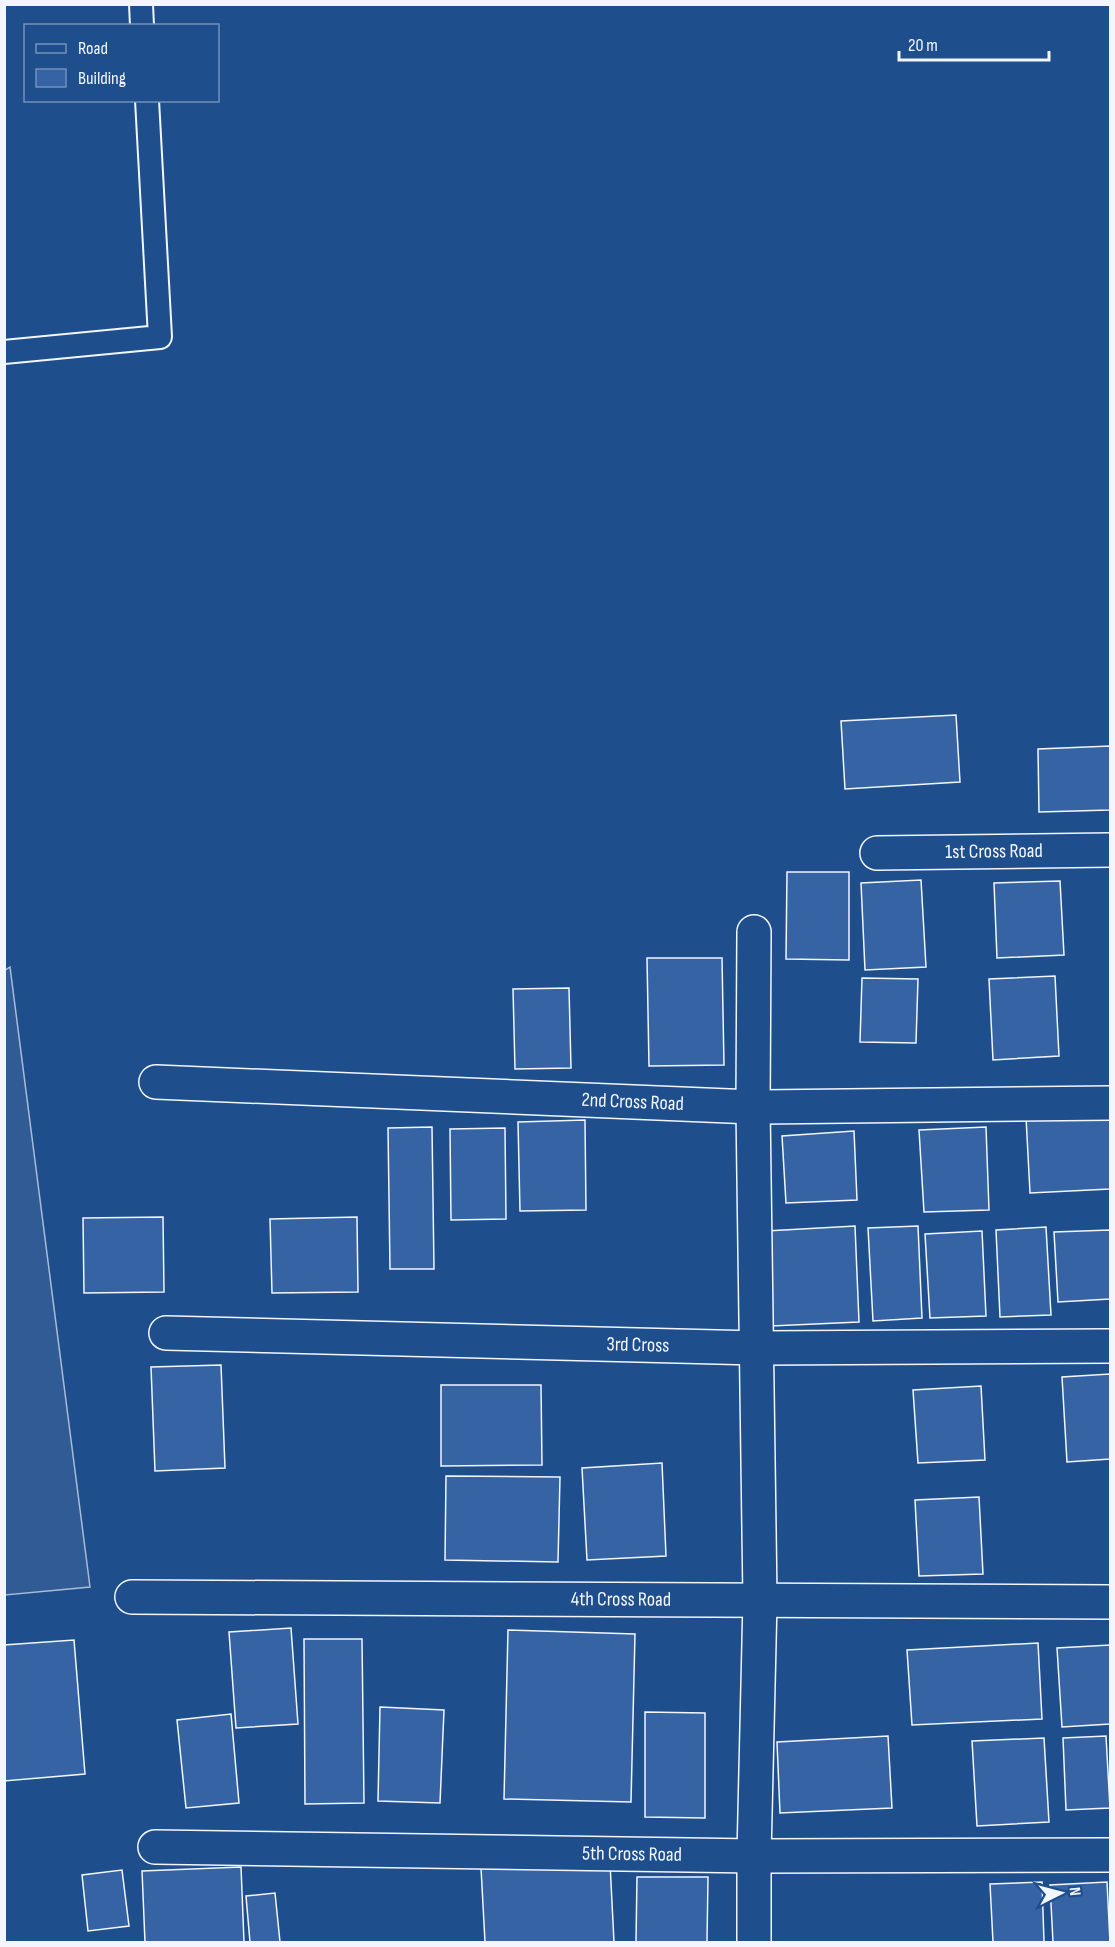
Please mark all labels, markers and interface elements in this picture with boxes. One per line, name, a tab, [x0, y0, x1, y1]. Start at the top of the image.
legend	[24, 24, 219, 102]
scale bar	[899, 24, 1049, 62]
text: 20 m	[908, 35, 938, 56]
text: Road	[78, 38, 108, 59]
text: Building	[78, 68, 126, 89]
street label: 1st Cross Road	[945, 839, 1043, 864]
street label: 2nd Cross Road	[581, 1088, 684, 1116]
street label: 3rd Cross	[606, 1332, 670, 1358]
street label: 4th Cross Road	[571, 1587, 671, 1612]
street label: 5th Cross Road	[582, 1841, 682, 1867]
north arrow	[1031, 1863, 1091, 1923]
text: N	[1065, 1886, 1084, 1897]

